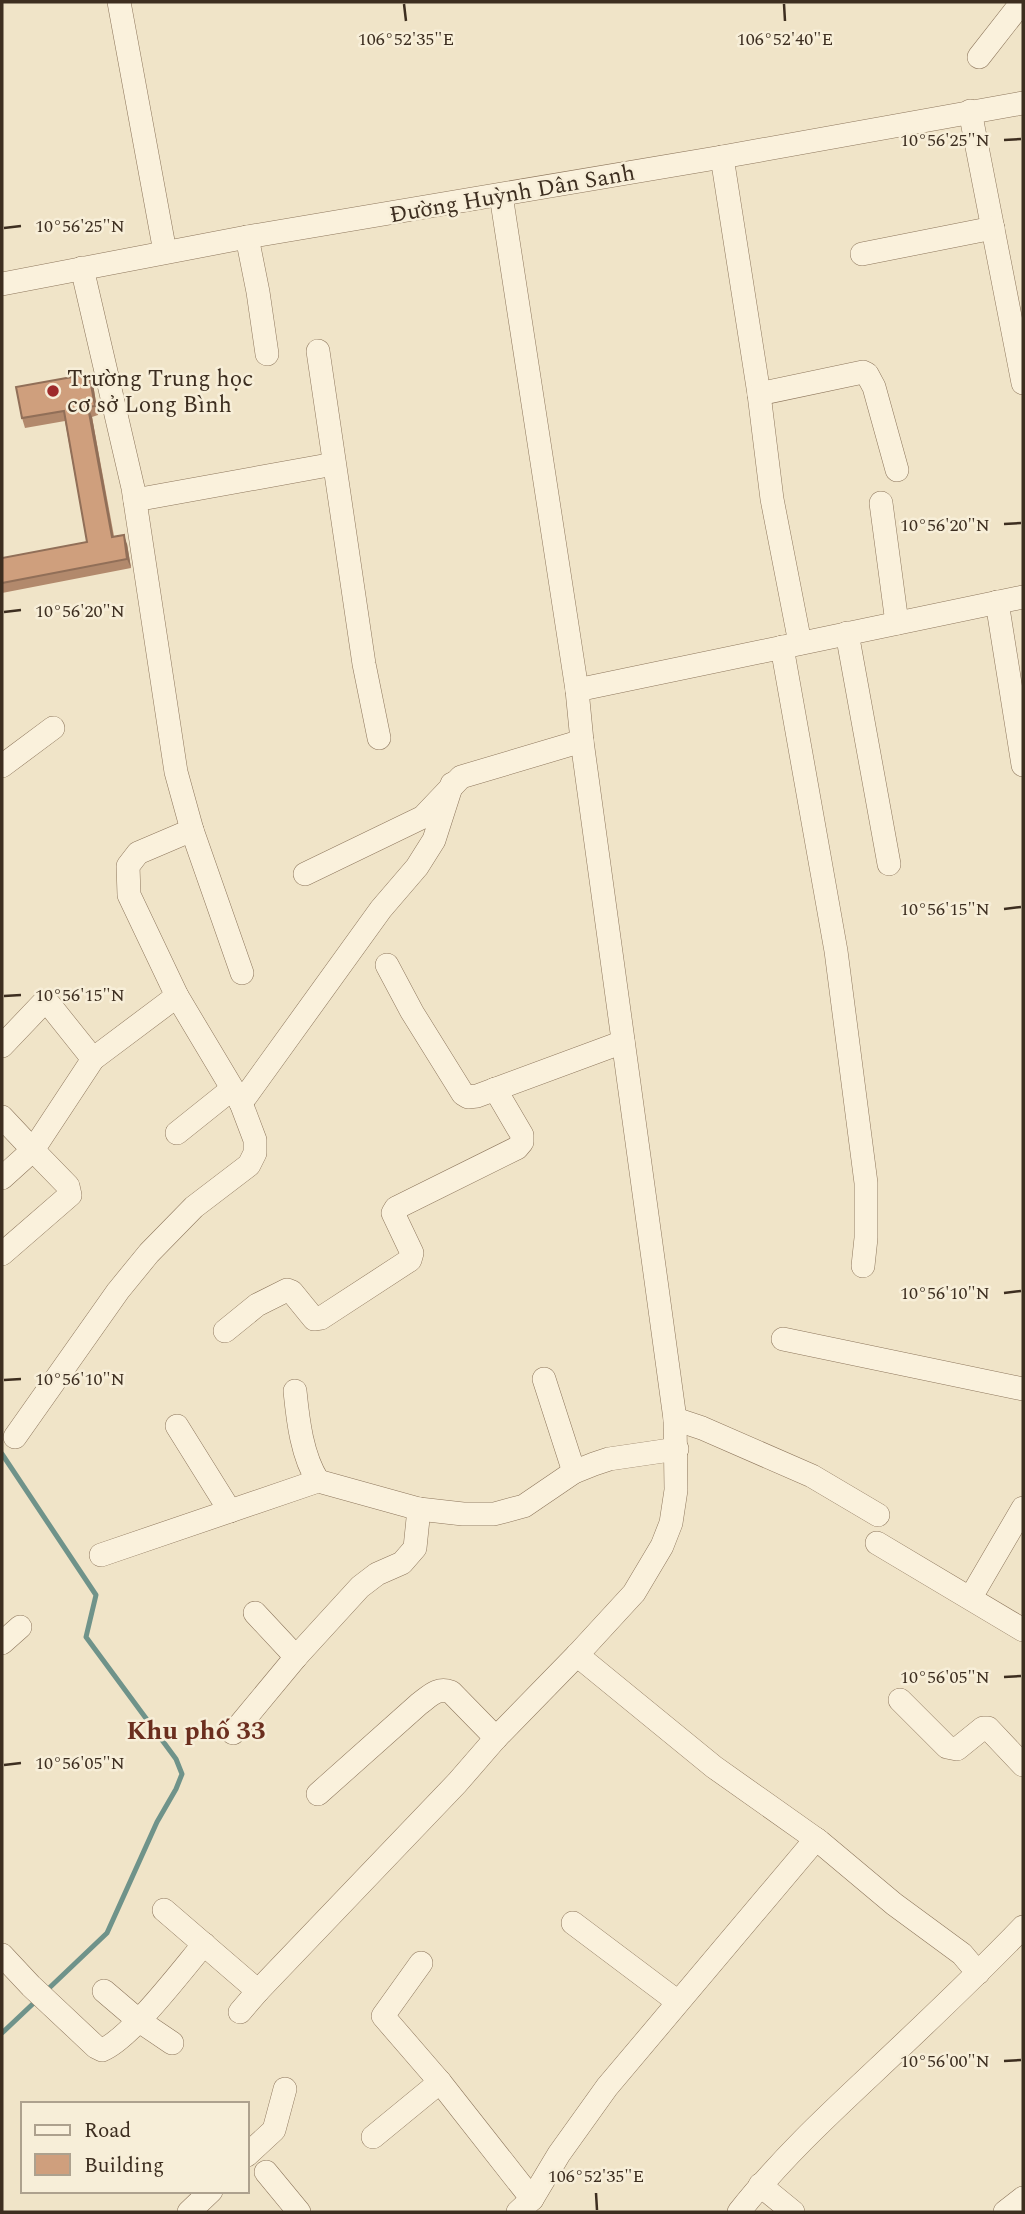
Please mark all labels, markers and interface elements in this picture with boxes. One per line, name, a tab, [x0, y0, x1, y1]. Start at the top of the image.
text: 106°52'35"E	[358, 26, 454, 53]
text: 106°52'40"E	[737, 26, 833, 53]
text: 10°56'25"N	[900, 127, 990, 154]
street label: Đường Huỳnh Dân Sanh	[387, 156, 638, 233]
text: 10°56'25"N	[35, 213, 125, 240]
place label: Trường Trung học cơ sở Long Bình	[67, 362, 253, 423]
marker: Trường Trung học cơ sở Long Bình	[45, 383, 61, 399]
text: 10°56'20"N	[900, 512, 990, 539]
text: 10°56'20"N	[35, 598, 125, 625]
text: 10°56'15"N	[900, 896, 990, 923]
text: 10°56'15"N	[35, 982, 125, 1009]
text: 10°56'10"N	[900, 1280, 990, 1307]
text: 10°56'10"N	[35, 1366, 125, 1393]
text: 10°56'05"N	[900, 1664, 990, 1691]
district label: Khu phố 33	[126, 1711, 266, 1751]
text: 10°56'05"N	[35, 1750, 125, 1777]
text: 10°56'00"N	[900, 2048, 990, 2075]
legend	[21, 2102, 248, 2193]
text: Road	[84, 2115, 131, 2147]
text: Building	[84, 2150, 164, 2182]
text: 106°52'35"E	[548, 2163, 644, 2190]

